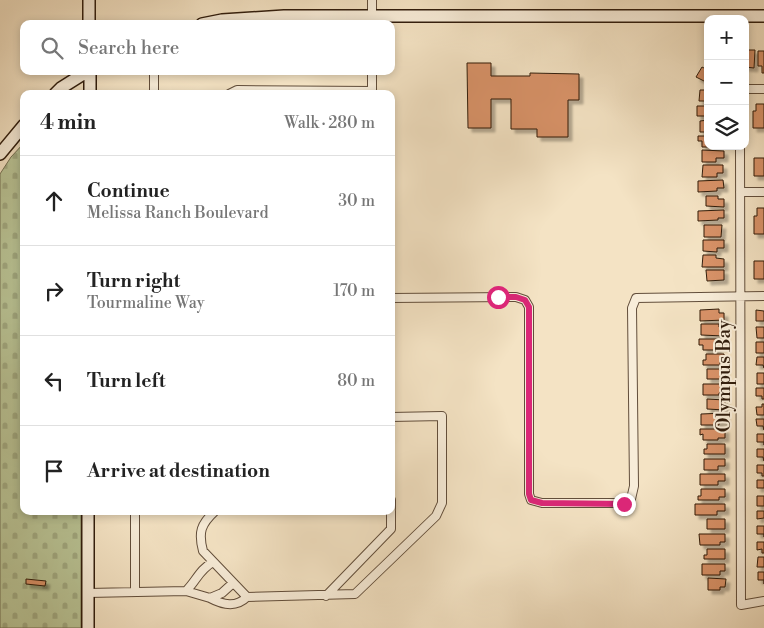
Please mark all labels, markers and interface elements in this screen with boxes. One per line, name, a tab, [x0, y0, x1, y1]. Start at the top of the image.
map controls	[704, 15, 749, 150]
button: +	[704, 15, 749, 60]
search box	[20, 20, 395, 75]
icon: search	[38, 34, 66, 62]
text: Search here	[78, 36, 179, 60]
button: −	[704, 60, 749, 105]
button: layers	[704, 105, 749, 150]
text: 4 min	[40, 110, 96, 136]
text: Walk · 280 m	[284, 113, 375, 133]
text: Continue	[87, 179, 170, 203]
icon: ahead	[40, 187, 68, 215]
text: 30 m	[338, 191, 375, 211]
text: Melissa Ranch Boulevard	[87, 203, 269, 223]
text: Turn right	[87, 269, 180, 293]
icon: right	[40, 277, 68, 305]
text: 170 m	[333, 281, 375, 301]
route start	[487, 286, 510, 309]
text: Tourmaline Way	[87, 293, 204, 313]
street label: Olympus Bay	[712, 319, 736, 432]
icon: left	[40, 367, 68, 395]
text: Turn left	[87, 369, 166, 393]
text: 80 m	[337, 371, 375, 391]
icon: arrive	[40, 457, 68, 485]
text: Arrive at destination	[87, 459, 270, 483]
route end	[613, 493, 636, 516]

